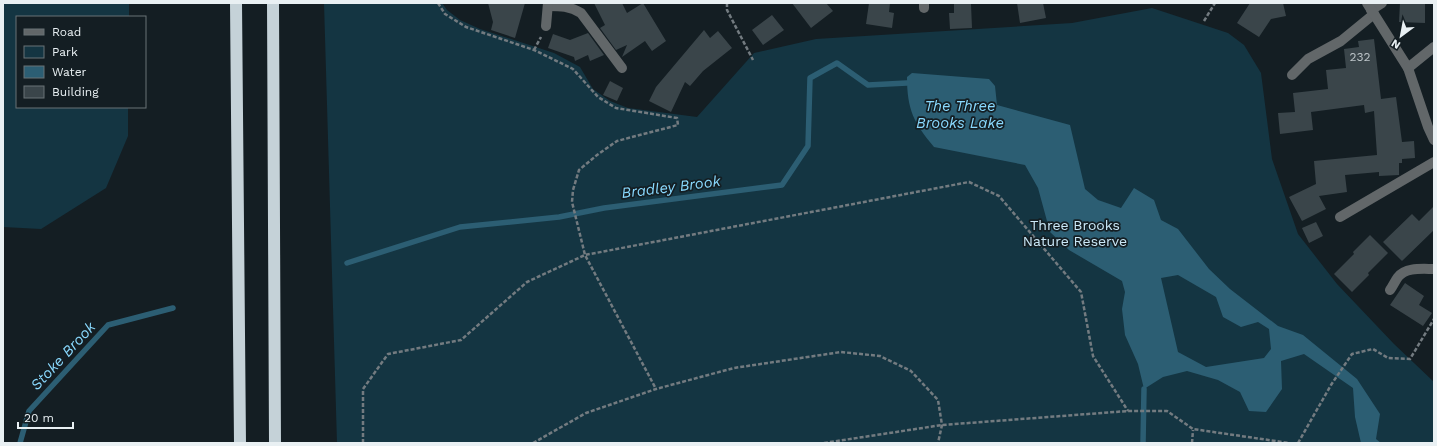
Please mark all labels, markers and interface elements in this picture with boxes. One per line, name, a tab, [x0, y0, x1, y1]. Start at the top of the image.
legend	[16, 16, 146, 108]
north arrow	[1381, 16, 1421, 56]
text: Road	[52, 25, 81, 39]
text: N	[1389, 36, 1403, 52]
text: Park	[52, 45, 78, 59]
house number: 232	[1350, 50, 1371, 64]
text: Water	[52, 65, 87, 79]
text: Building	[52, 85, 99, 99]
water label: The Three Brooks Lake	[916, 97, 1004, 132]
water label: Bradley Brook	[620, 172, 722, 202]
park label: Three Brooks Nature Reserve	[1023, 217, 1127, 249]
water label: Stoke Brook	[27, 317, 100, 394]
scale bar	[18, 404, 73, 430]
text: 20 m	[24, 411, 54, 425]

